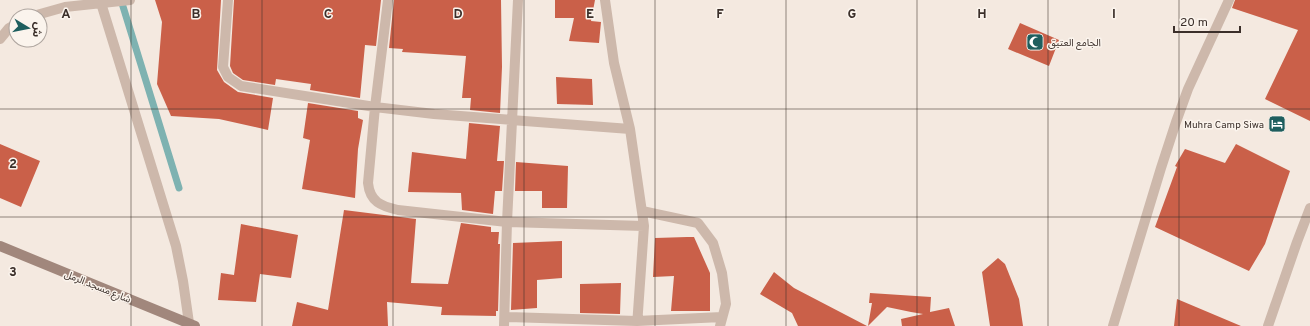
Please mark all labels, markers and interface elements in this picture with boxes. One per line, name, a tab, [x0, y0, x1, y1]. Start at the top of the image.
text: A	[61, 7, 71, 23]
text: B	[192, 7, 201, 23]
text: C	[324, 7, 332, 23]
text: D	[453, 7, 463, 23]
text: E	[586, 7, 594, 23]
text: F	[716, 7, 724, 23]
text: G	[848, 7, 857, 23]
text: H	[977, 7, 987, 23]
text: I	[1112, 7, 1116, 23]
north arrow	[8, 8, 48, 48]
scale bar	[1174, 8, 1240, 34]
text: 20 m	[1180, 15, 1208, 31]
text: ش	[29, 21, 45, 38]
mosque icon: الجامع العتيق	[1025, 32, 1045, 52]
place label: الجامع العتيق	[1048, 37, 1101, 50]
hotel icon: Muhra Camp Siwa	[1267, 114, 1287, 134]
place label: Muhra Camp Siwa	[1184, 119, 1264, 132]
text: 2	[9, 157, 17, 173]
text: 3	[9, 265, 17, 281]
street label: شارع مسجد الرمل	[62, 268, 133, 307]

